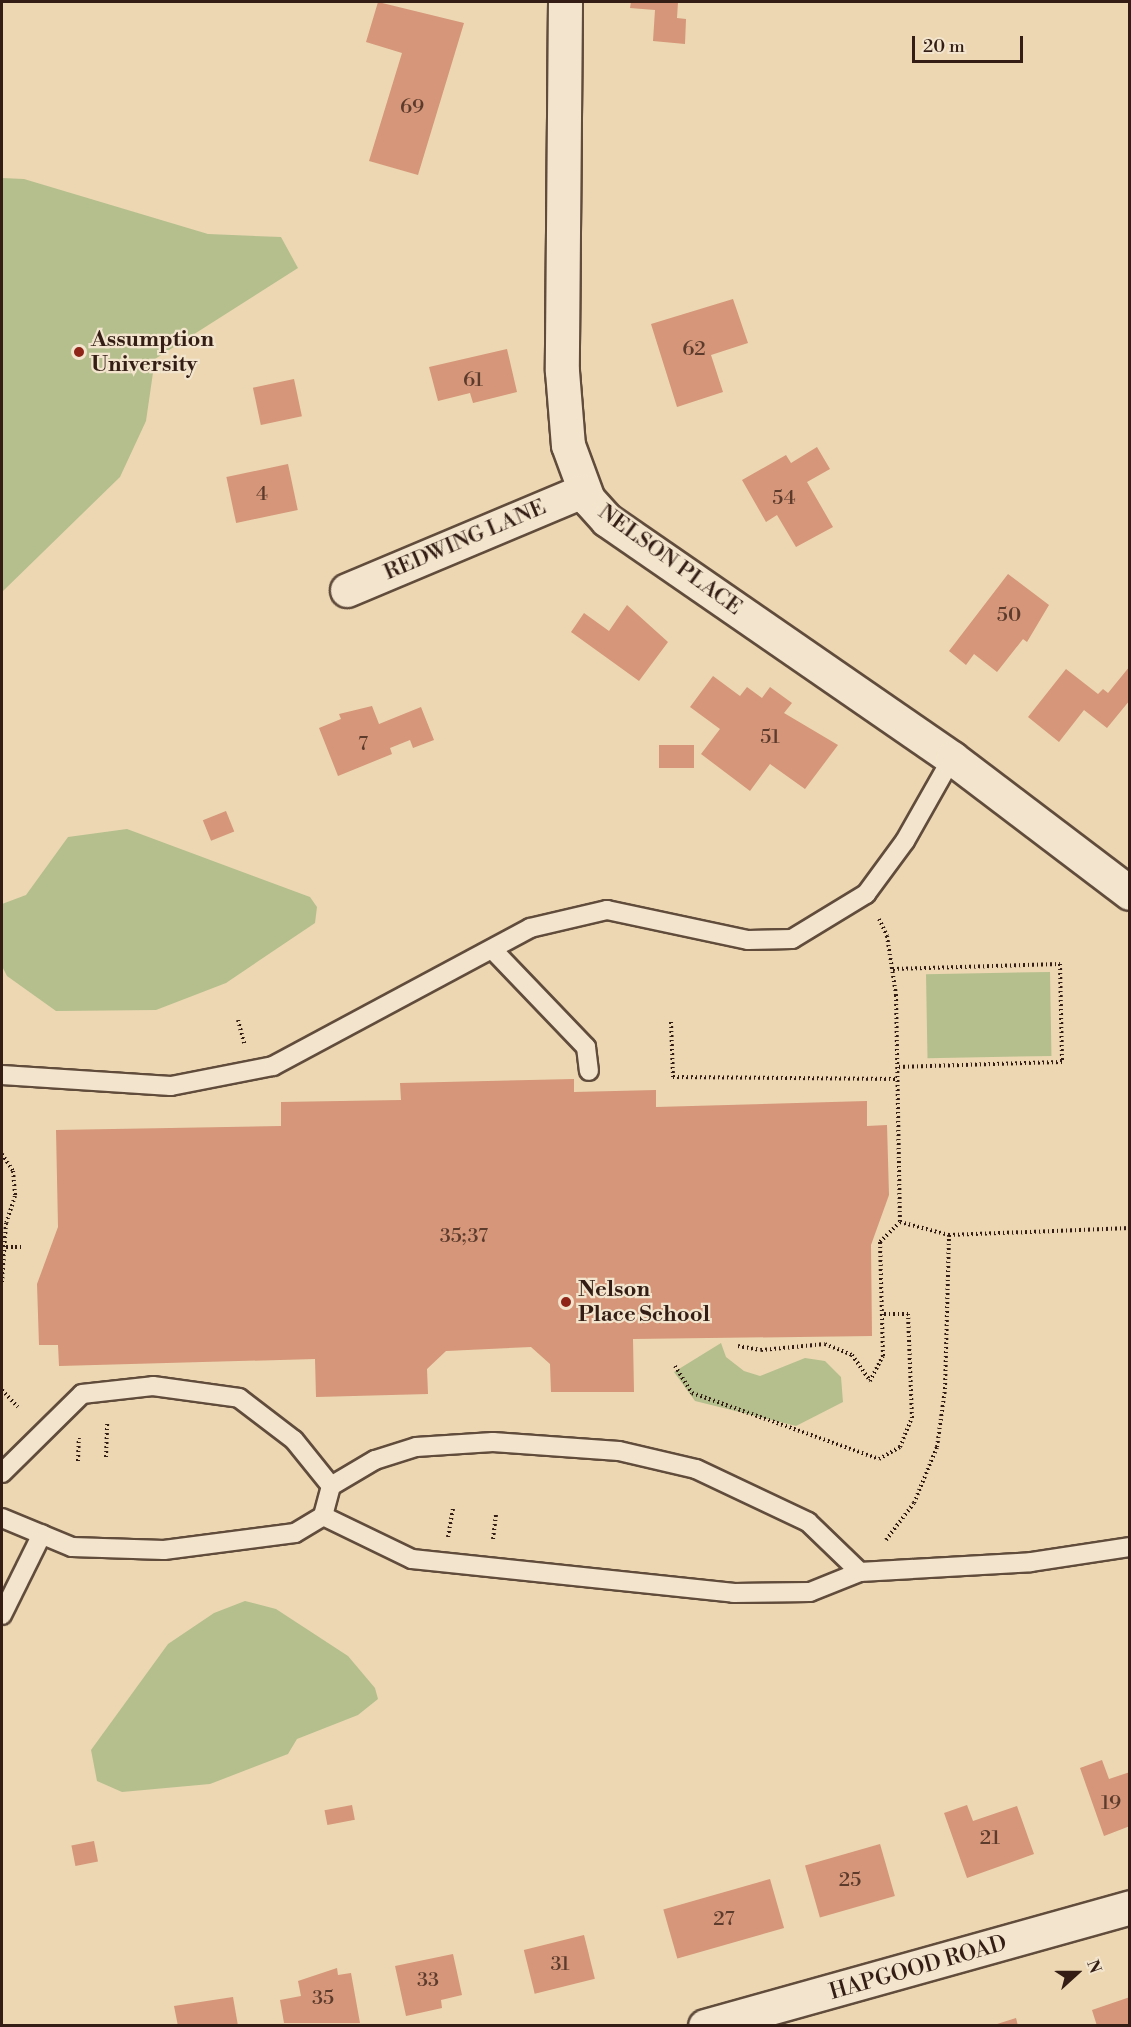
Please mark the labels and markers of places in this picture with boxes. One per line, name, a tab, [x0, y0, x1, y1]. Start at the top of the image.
place label: Assumption University	[91, 326, 214, 378]
marker: Assumption University	[72, 345, 86, 359]
place label: Nelson Place School	[578, 1276, 710, 1328]
marker: Nelson Place School	[559, 1295, 573, 1309]

